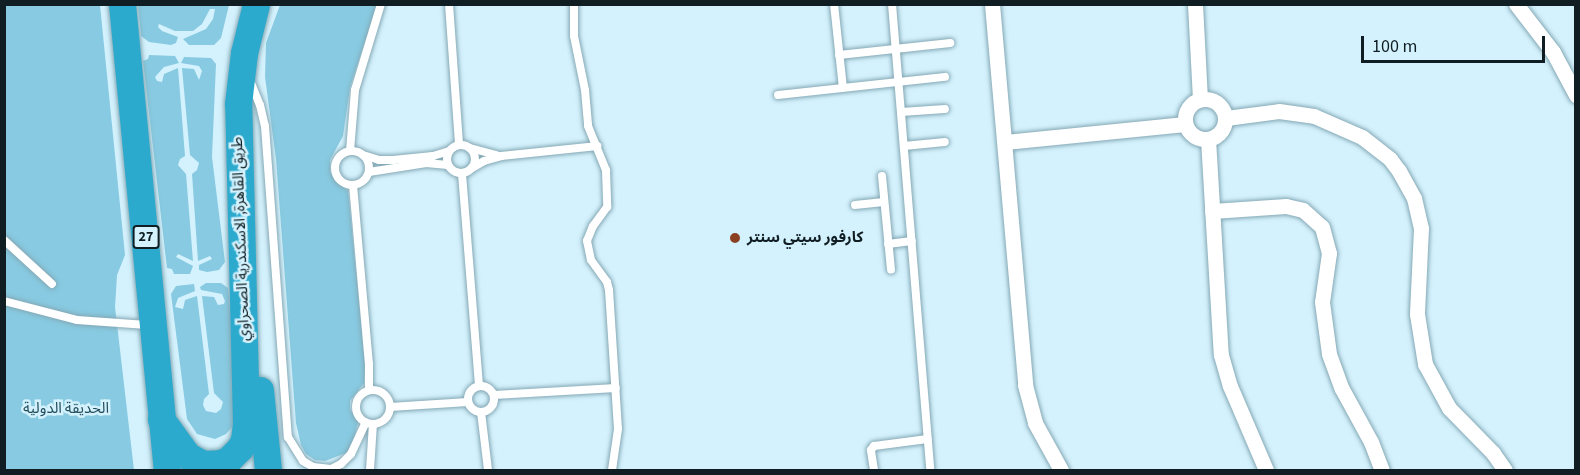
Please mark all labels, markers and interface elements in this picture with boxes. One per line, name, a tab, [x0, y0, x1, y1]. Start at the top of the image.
scale bar	[1364, 24, 1548, 62]
text: 100 m	[1372, 34, 1417, 59]
street label: طريق القاهرة, الاسكندرية الصحراوي	[228, 137, 254, 341]
road number: 27	[132, 226, 160, 248]
place label: كارفور سيتي سنتر	[747, 229, 863, 247]
marker: كارفور سيتي سنتر	[728, 231, 742, 245]
park label: الحديقة الدولية	[23, 400, 109, 418]

